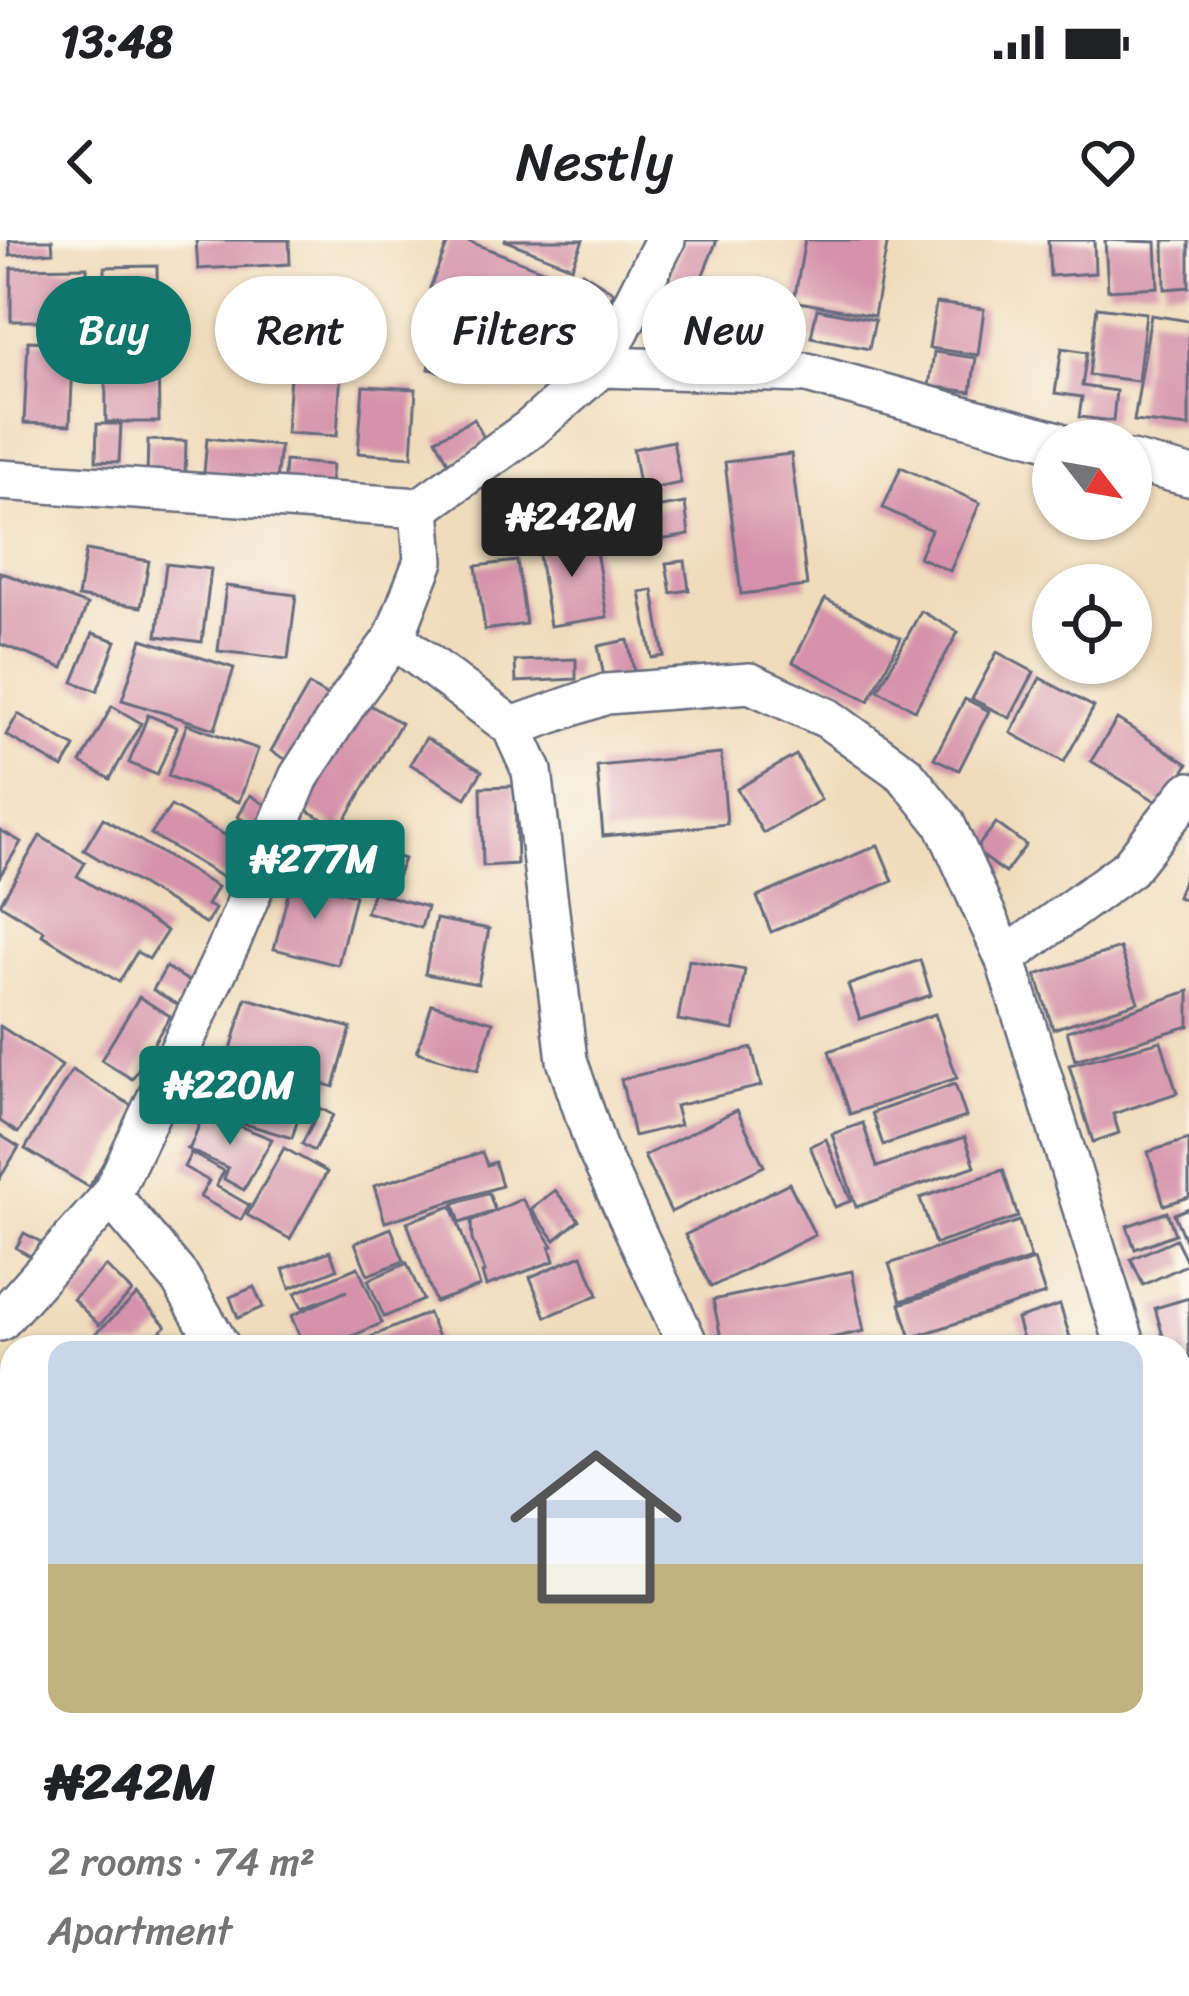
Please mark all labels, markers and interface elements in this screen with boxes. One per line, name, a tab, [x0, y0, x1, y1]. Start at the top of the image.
text: 13:48	[60, 2, 173, 82]
text: Nestly	[516, 114, 673, 210]
icon: back	[48, 129, 114, 195]
icon: heart	[1075, 129, 1141, 195]
chip: Buy	[36, 276, 191, 384]
chip: Rent	[215, 276, 387, 384]
chip: Filters	[411, 276, 618, 384]
chip: New	[642, 276, 806, 384]
north arrow	[1032, 420, 1152, 540]
map controls	[1032, 420, 1152, 684]
pin: ₦242M	[488, 478, 656, 580]
text: ₦242M	[508, 482, 636, 551]
button: locate	[1032, 564, 1152, 684]
pin: ₦277M	[231, 820, 399, 922]
text: ₦277M	[253, 824, 377, 893]
pin: ₦220M	[146, 1046, 314, 1148]
text: ₦220M	[166, 1050, 294, 1119]
icon: home	[488, 1419, 704, 1635]
text: ₦242M	[48, 1737, 214, 1827]
text: 2 rooms · 74 m²	[48, 1827, 315, 1896]
text: Apartment	[48, 1896, 232, 1965]

